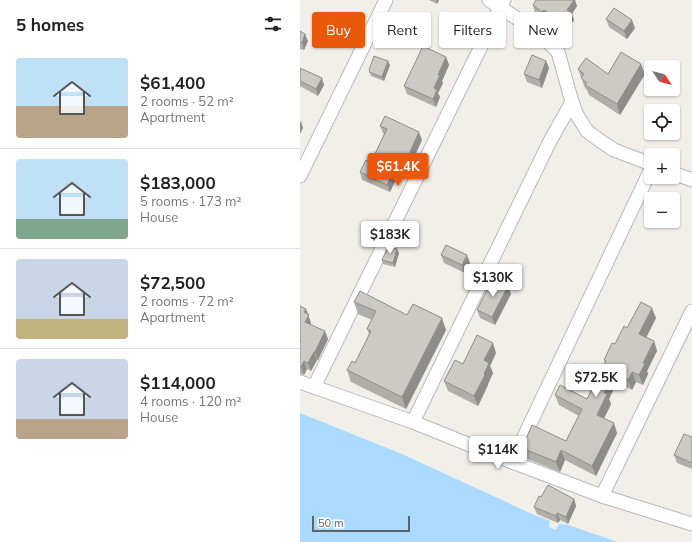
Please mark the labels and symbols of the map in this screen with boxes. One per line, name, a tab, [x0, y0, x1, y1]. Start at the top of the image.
north arrow	[644, 60, 680, 96]
pin: $61.4K	[365, 153, 431, 187]
pin: $183K	[362, 221, 418, 255]
pin: $130K	[465, 264, 521, 298]
pin: $72.5K	[563, 364, 629, 398]
pin: $114K	[470, 436, 526, 470]
scale bar	[312, 514, 410, 533]

